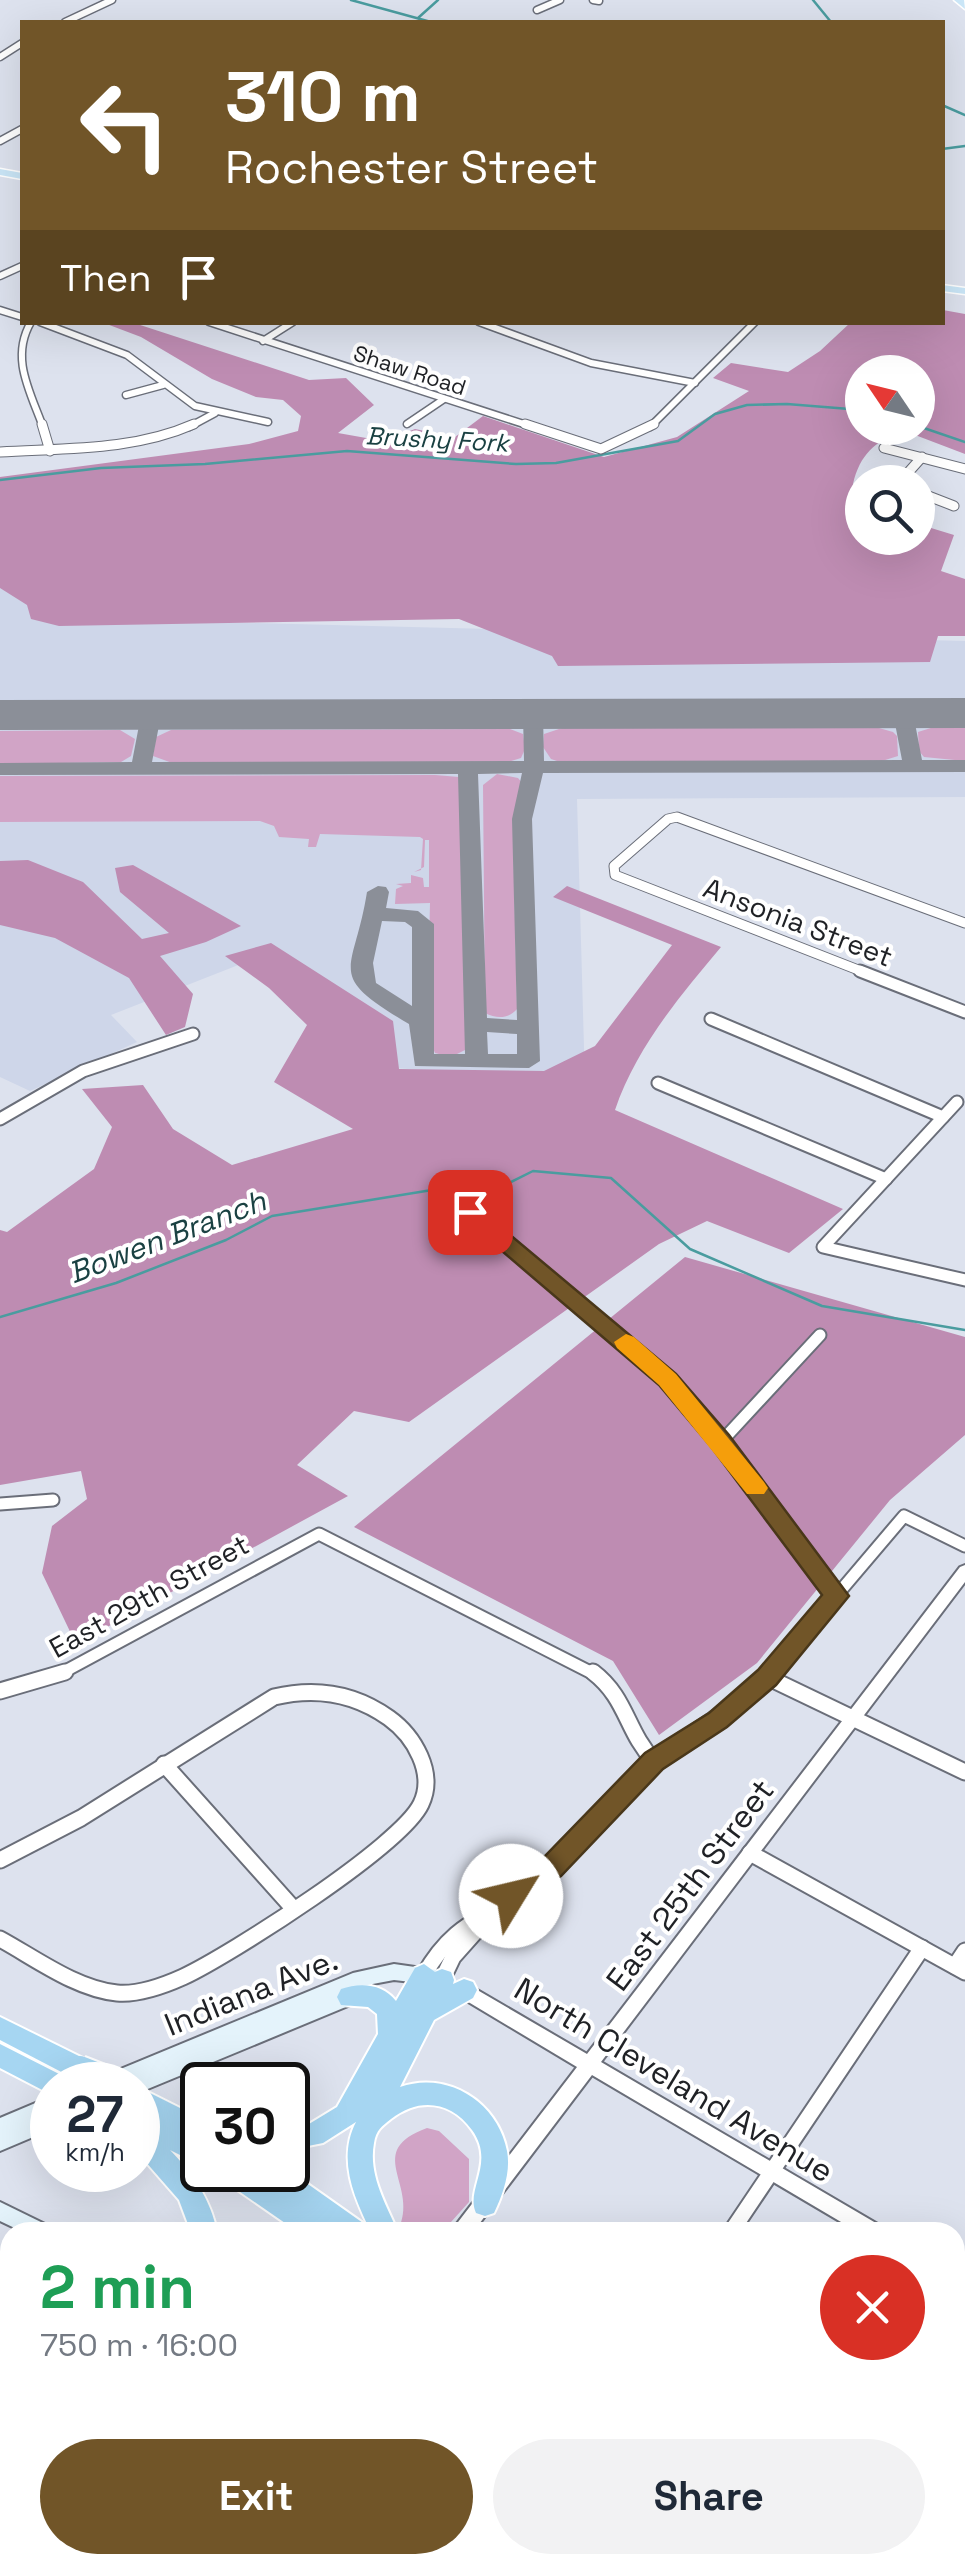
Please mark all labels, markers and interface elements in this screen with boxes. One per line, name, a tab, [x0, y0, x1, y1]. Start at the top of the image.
text: 310 m	[225, 52, 421, 141]
icon: left	[60, 60, 190, 190]
text: Rochester Street	[225, 139, 598, 196]
icon: arrive	[171, 250, 226, 305]
text: Then	[60, 254, 151, 302]
street label: Shaw Road	[350, 339, 470, 401]
north arrow	[845, 355, 935, 445]
map controls	[845, 355, 935, 555]
water label: Brushy Fork	[365, 419, 512, 459]
button: search	[845, 465, 935, 555]
street label: Ansonia Street	[698, 869, 898, 975]
pin	[428, 1170, 513, 1255]
water label: Bowen Branch	[63, 1181, 272, 1292]
icon: arrive	[443, 1185, 498, 1240]
street label: East 29th Street	[43, 1526, 255, 1666]
street label: East 25th Street	[597, 1771, 783, 1999]
position arrow	[459, 1844, 563, 1948]
street label: Indiana Ave.	[159, 1939, 343, 2045]
street label: North Cleveland Avenue	[507, 1969, 841, 2191]
speed limit sign: 30	[180, 2062, 310, 2192]
text: 27	[67, 2083, 123, 2147]
text: km/h	[65, 2136, 125, 2168]
text: 2 min	[40, 2249, 195, 2326]
button: close	[820, 2255, 925, 2360]
text: 750 m · 16:00	[40, 2325, 238, 2365]
button: Exit	[40, 2439, 473, 2554]
button: Share	[493, 2439, 925, 2554]

